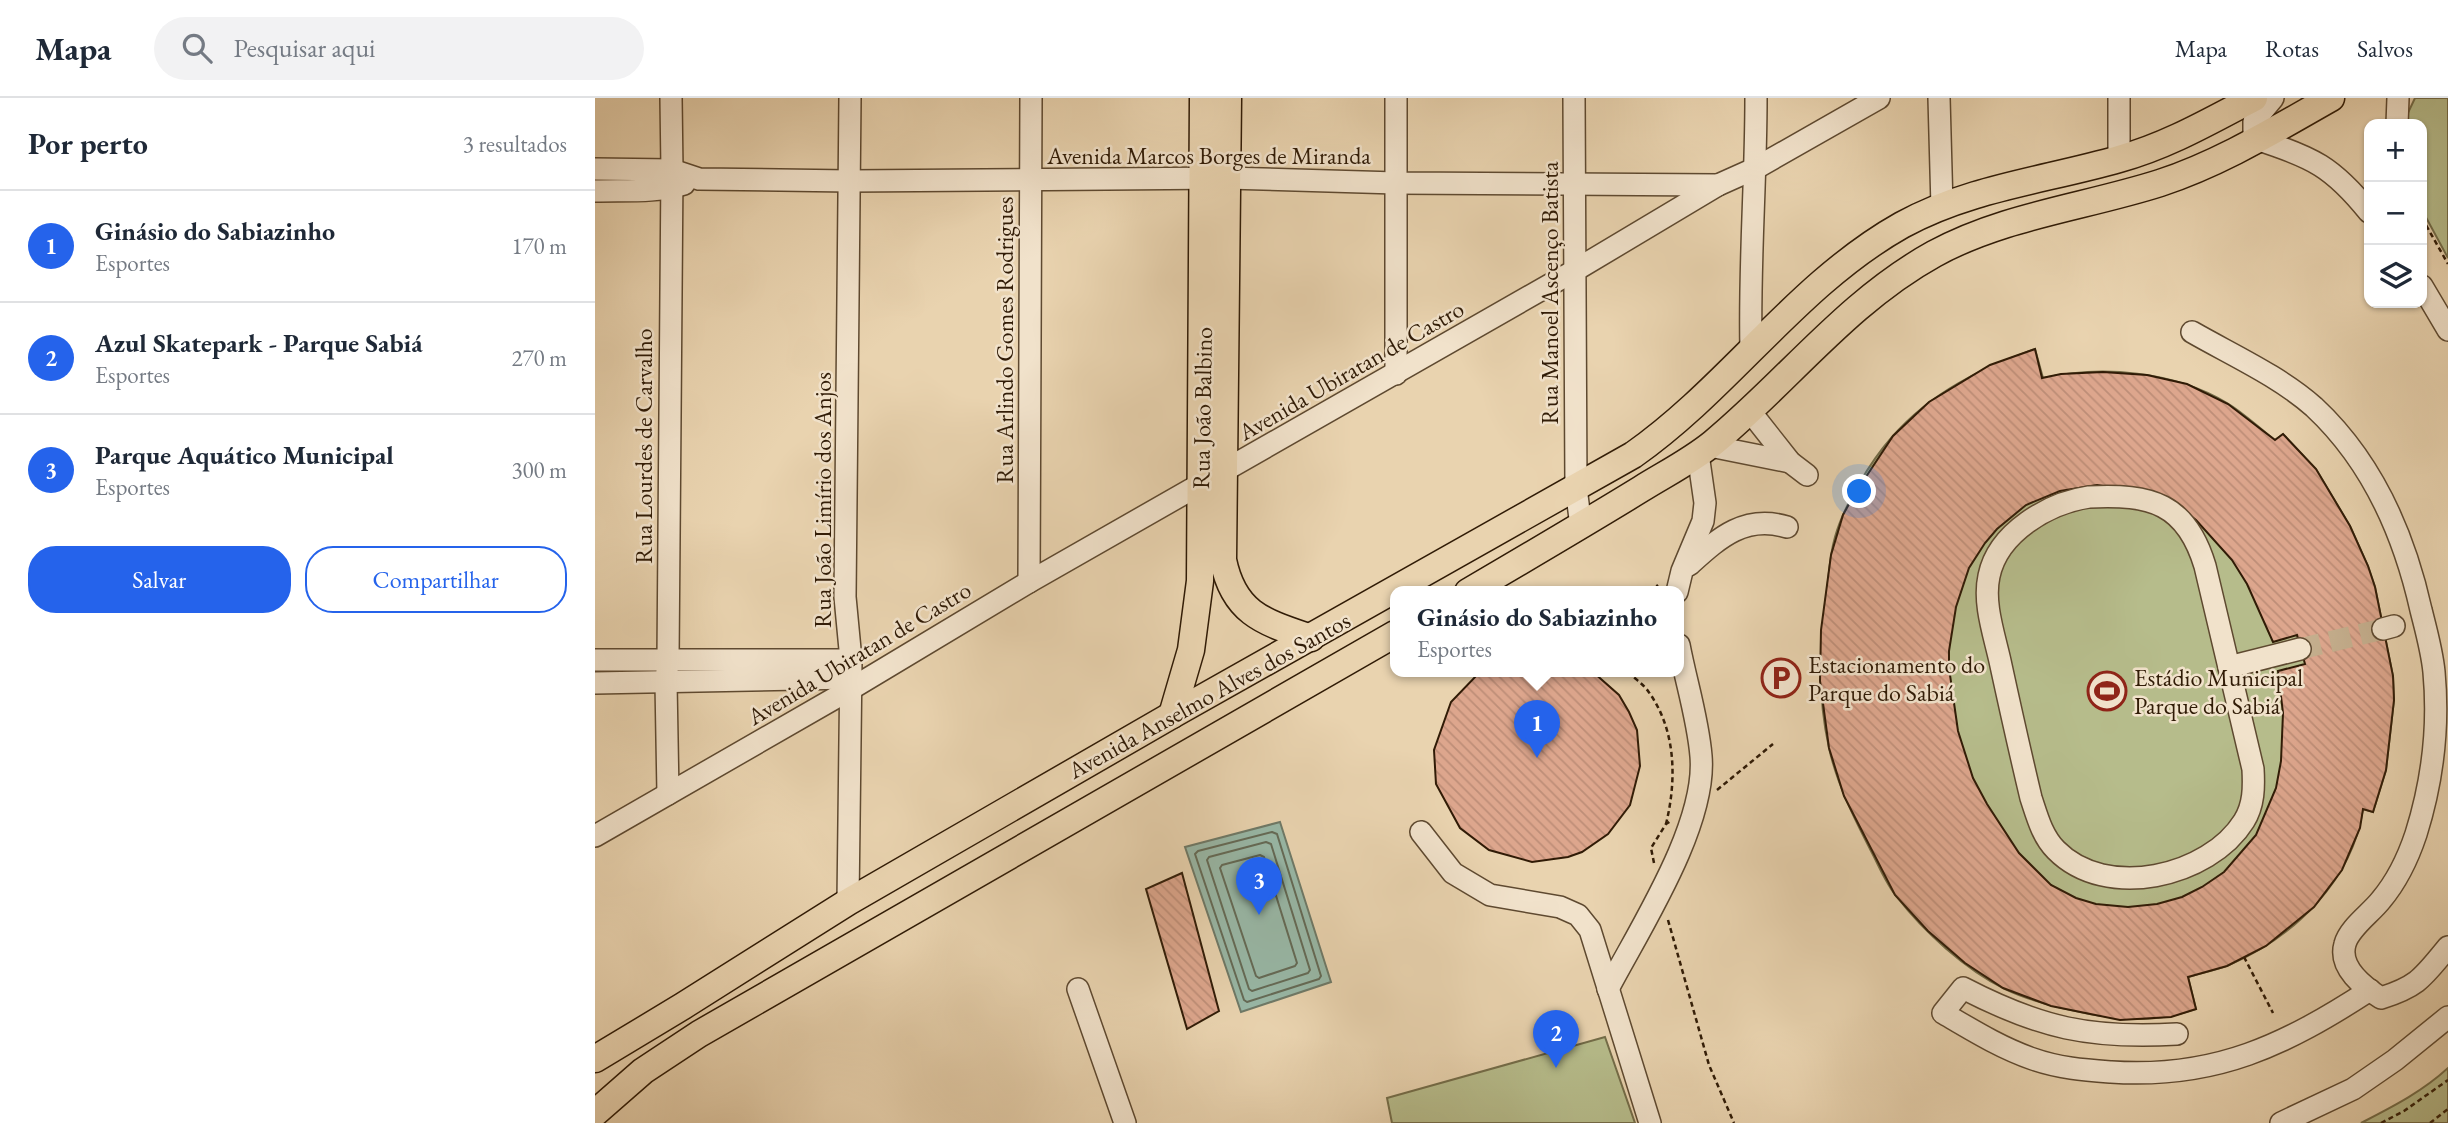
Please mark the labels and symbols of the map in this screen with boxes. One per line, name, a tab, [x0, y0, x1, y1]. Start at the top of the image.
street label: Avenida Marcos Borges de Miranda	[1046, 140, 1371, 171]
street label: Rua Manoel Ascenço Batista	[1534, 161, 1565, 424]
street label: Rua Arlindo Gomes Rodrigues	[989, 196, 1020, 484]
street label: Avenida Ubiratan de Castro	[1232, 293, 1469, 448]
street label: Rua João Balbino	[1185, 327, 1219, 489]
street label: Rua Lourdes de Carvalho	[628, 328, 659, 564]
street label: Rua João Limírio dos Anjos	[807, 372, 838, 628]
your location	[1842, 474, 1876, 508]
street label: Avenida Ubiratan de Castro	[741, 574, 977, 733]
street label: Avenida Anselmo Alves dos Santos	[1061, 604, 1356, 786]
place label: Estacionamento do Parque do Sabiá	[1808, 649, 1985, 708]
parking icon: Estacionamento do Parque do Sabiá	[1760, 657, 1802, 699]
place label: Estádio Municipal Parque do Sabiá	[2134, 662, 2303, 721]
sports icon: Estádio Municipal Parque do Sabiá	[2086, 670, 2128, 712]
pin: 1	[1514, 700, 1560, 758]
pin: 3	[1236, 857, 1282, 915]
pin: 2	[1533, 1010, 1579, 1068]

